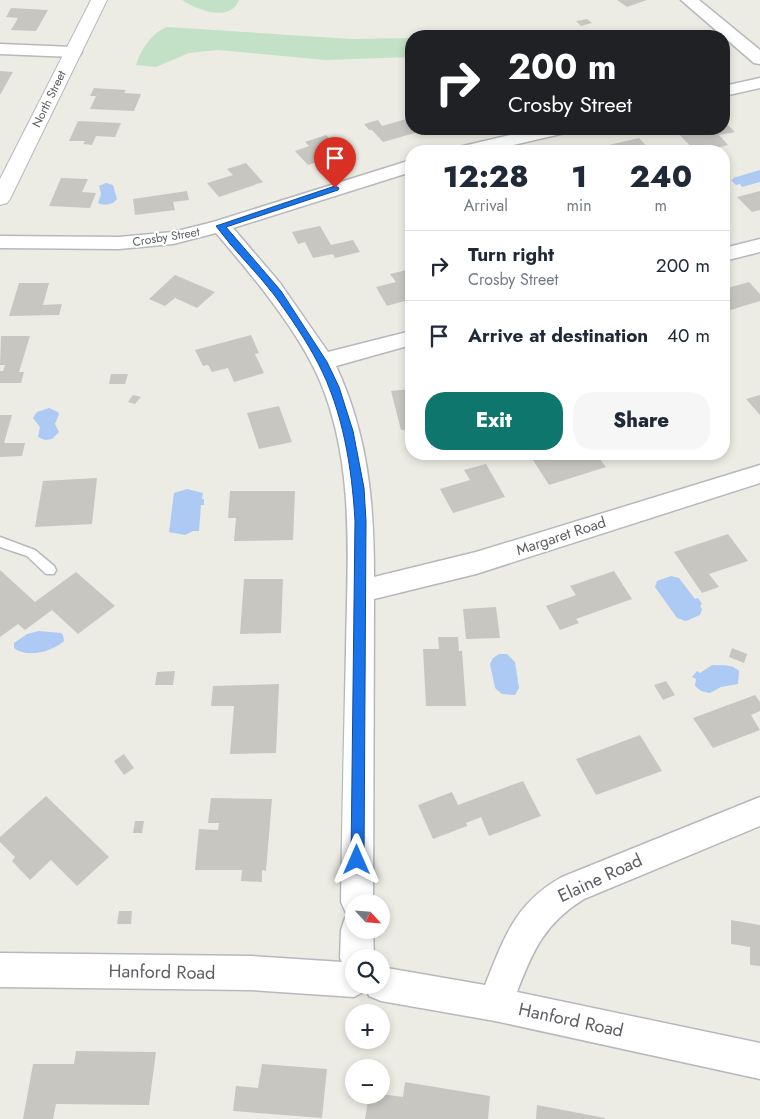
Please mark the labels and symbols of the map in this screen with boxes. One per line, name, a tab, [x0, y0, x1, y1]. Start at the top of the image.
street label: North Street	[27, 67, 71, 131]
pin	[314, 137, 356, 188]
street label: Crosby Street	[131, 223, 201, 251]
street label: Margaret Road	[513, 511, 609, 561]
position arrow	[330, 833, 382, 885]
street label: Elaine Road	[554, 847, 646, 909]
north arrow	[345, 894, 390, 939]
street label: Hanford Road	[108, 958, 216, 986]
street label: Hanford Road	[516, 996, 626, 1044]

